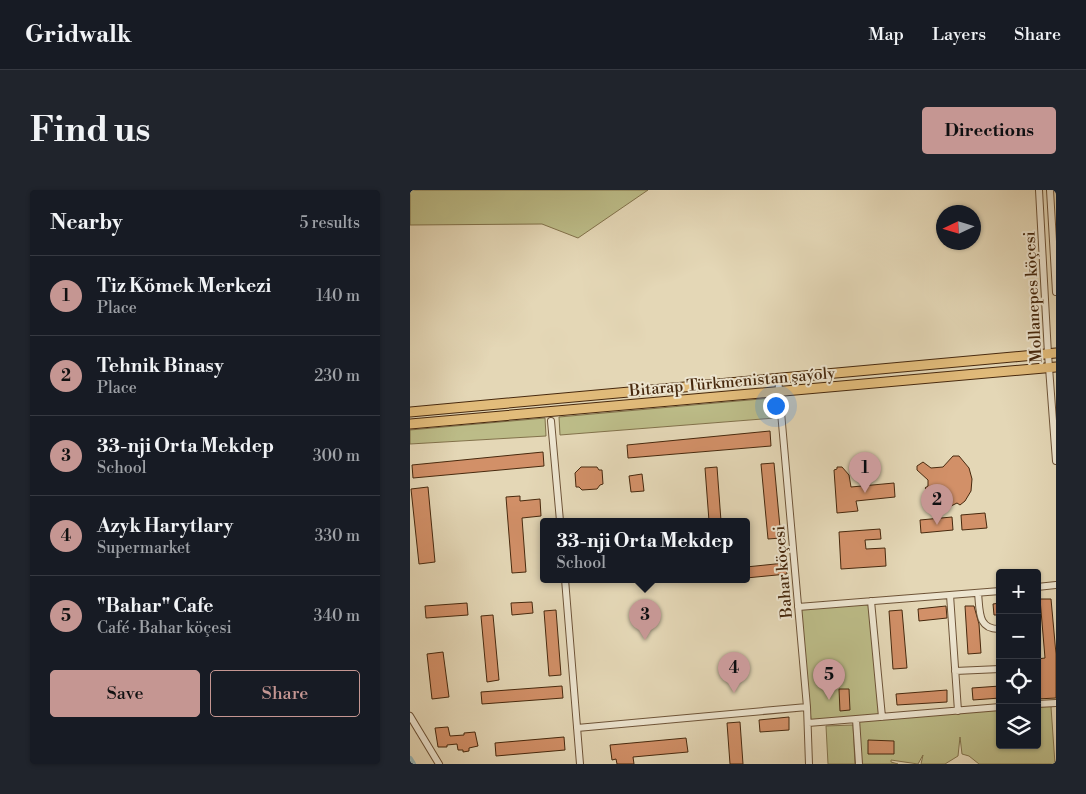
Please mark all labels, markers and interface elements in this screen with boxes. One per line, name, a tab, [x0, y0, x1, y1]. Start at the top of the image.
text: Gridwalk	[25, 20, 132, 50]
text: Map	[869, 23, 904, 46]
text: Layers	[932, 23, 986, 46]
text: Share	[1014, 23, 1061, 46]
button: Directions	[922, 107, 1056, 154]
text: Find us	[30, 109, 150, 152]
north arrow	[936, 205, 981, 250]
text: Nearby	[50, 210, 123, 236]
text: 5 results	[299, 213, 360, 233]
street label: Mollanepes köçesi	[1020, 231, 1046, 363]
text: Tiz Kömek Merkezi	[97, 274, 271, 298]
text: 1	[62, 286, 70, 306]
text: 140 m	[316, 286, 360, 306]
text: Place	[97, 298, 137, 318]
text: Tehnik Binasy	[97, 354, 224, 378]
street label: Bitarap Türkmenistan şaýoly	[627, 363, 836, 401]
text: 2	[61, 366, 71, 386]
text: 230 m	[314, 366, 360, 386]
text: Place	[97, 378, 137, 398]
your location	[763, 393, 789, 419]
text: 33-nji Orta Mekdep	[97, 434, 274, 458]
text: 3	[61, 446, 71, 466]
text: 300 m	[313, 446, 360, 466]
pin: 1	[849, 452, 881, 493]
text: School	[97, 458, 146, 478]
pin: 2	[921, 484, 953, 525]
text: Azyk Harytlary	[97, 514, 233, 538]
popup	[540, 518, 750, 583]
street label: Bahar köçesi	[769, 525, 797, 620]
text: 4	[61, 526, 71, 546]
text: 330 m	[314, 526, 360, 546]
text: 33-nji Orta Mekdep	[557, 529, 734, 553]
text: Supermarket	[97, 538, 191, 558]
text: School	[557, 553, 606, 573]
map controls	[996, 569, 1041, 749]
button: +	[996, 569, 1041, 614]
text: "Bahar" Cafe	[97, 594, 214, 618]
pin: 3	[629, 599, 661, 640]
text: 5	[61, 606, 71, 626]
text: 340 m	[313, 606, 360, 626]
button: −	[996, 614, 1041, 659]
text: Café · Bahar köçesi	[97, 618, 232, 638]
pin: 4	[718, 652, 750, 693]
pin: 5	[813, 659, 845, 700]
button: locate	[996, 659, 1041, 704]
button: Save	[50, 670, 200, 717]
button: Share	[210, 670, 360, 717]
button: layers	[996, 704, 1041, 749]

